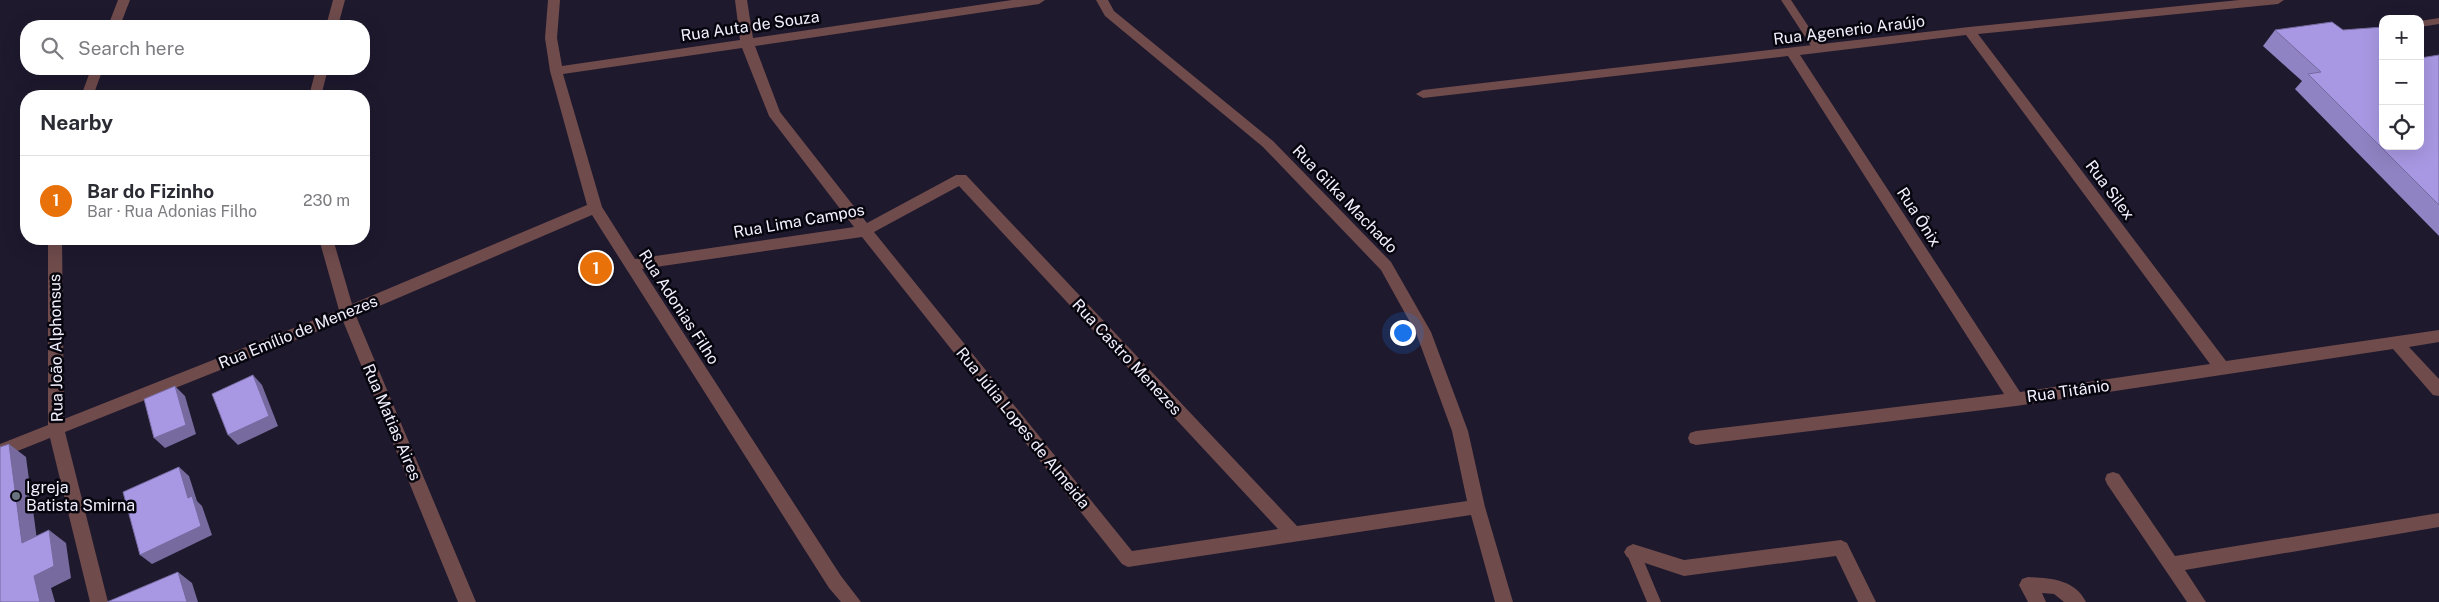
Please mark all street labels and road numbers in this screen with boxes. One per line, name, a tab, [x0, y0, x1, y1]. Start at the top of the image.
street label: Rua Auta de Souza	[679, 7, 821, 45]
street label: Rua Agenerio Araújo	[1772, 11, 1926, 49]
street label: Rua Gilka Machado	[1289, 141, 1401, 257]
street label: Rua Silex	[2082, 157, 2138, 223]
street label: Rua Ônix	[1893, 183, 1946, 250]
street label: Rua Lima Campos	[732, 200, 866, 242]
street label: Rua Adonias Filho	[635, 246, 723, 368]
street label: Rua João Alphonsus	[45, 274, 67, 422]
street label: Rua Emílio de Menezes	[216, 291, 380, 373]
street label: Rua Castro Menezes	[1068, 295, 1186, 419]
street label: Rua Júlia Lopes de Almeida	[952, 344, 1094, 512]
street label: Rua Matias Aires	[359, 361, 425, 483]
street label: Rua Titânio	[2025, 376, 2111, 406]

